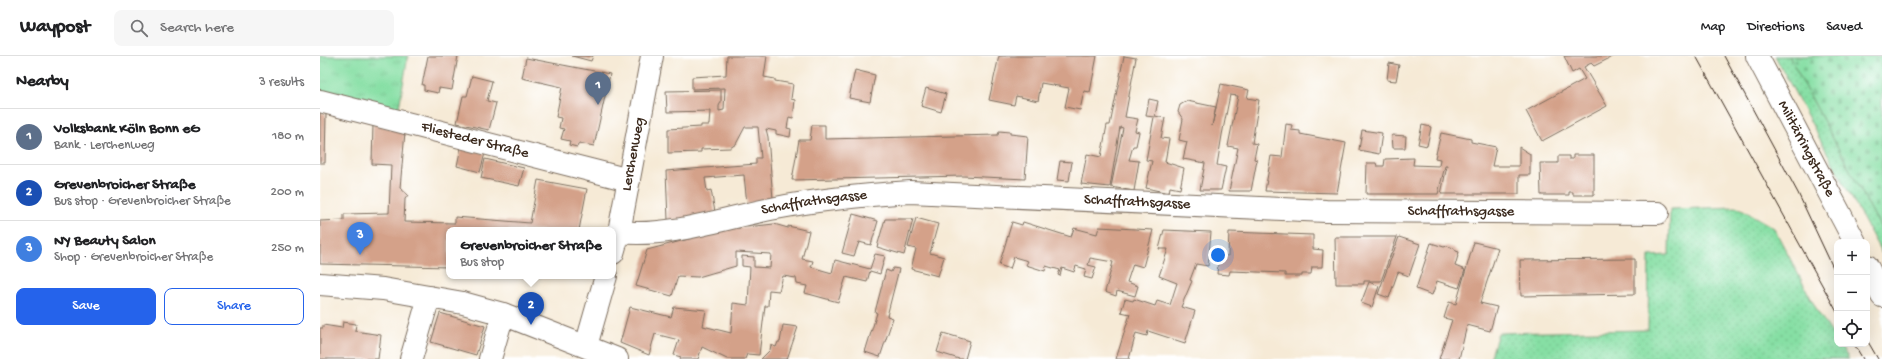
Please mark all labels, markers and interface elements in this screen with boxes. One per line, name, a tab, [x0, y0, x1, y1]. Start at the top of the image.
search box	[114, 10, 394, 46]
text: Waypost	[20, 16, 90, 39]
icon: search	[128, 17, 150, 39]
text: Search here	[160, 19, 234, 37]
text: Map	[1701, 19, 1725, 36]
text: Directions	[1747, 19, 1804, 36]
text: Saved	[1826, 19, 1862, 36]
text: Nearby	[16, 72, 69, 92]
pin: 1	[585, 72, 611, 105]
text: 3 results	[259, 75, 304, 90]
street label: Militärringstraße	[1773, 98, 1839, 200]
street label: Lerchenweg	[618, 116, 649, 192]
street label: Fliesteder Straße	[418, 118, 531, 163]
text: Volksbank Köln Bonn eG	[54, 120, 200, 138]
text: 1	[26, 129, 32, 144]
text: 180 m	[272, 129, 304, 144]
text: Bank · Lerchenweg	[54, 138, 155, 153]
text: Grevenbroicher Straße	[54, 176, 196, 194]
text: 2	[26, 185, 32, 200]
text: 200 m	[271, 185, 304, 200]
street label: Schaffrathsgasse	[760, 186, 868, 220]
street label: Schaffrathsgasse	[1083, 191, 1191, 214]
text: Bus stop · Grevenbroicher Straße	[54, 194, 231, 209]
street label: Schaffrathsgasse	[1408, 202, 1515, 221]
pin: 3	[347, 222, 373, 255]
popup	[446, 227, 616, 279]
text: NY Beauty Salon	[54, 232, 156, 250]
text: Grevenbroicher Straße	[460, 237, 602, 255]
map controls	[1834, 239, 1870, 347]
button: +	[1834, 239, 1870, 275]
text: 3	[26, 241, 32, 256]
text: 250 m	[271, 241, 304, 256]
your location	[1208, 245, 1228, 265]
text: Shop · Grevenbroicher Straße	[54, 250, 213, 265]
text: Bus stop	[460, 255, 504, 270]
button: −	[1834, 275, 1870, 311]
button: Save	[16, 288, 156, 325]
button: Share	[164, 288, 304, 325]
pin: 2	[518, 292, 544, 325]
button: locate	[1834, 311, 1870, 347]

